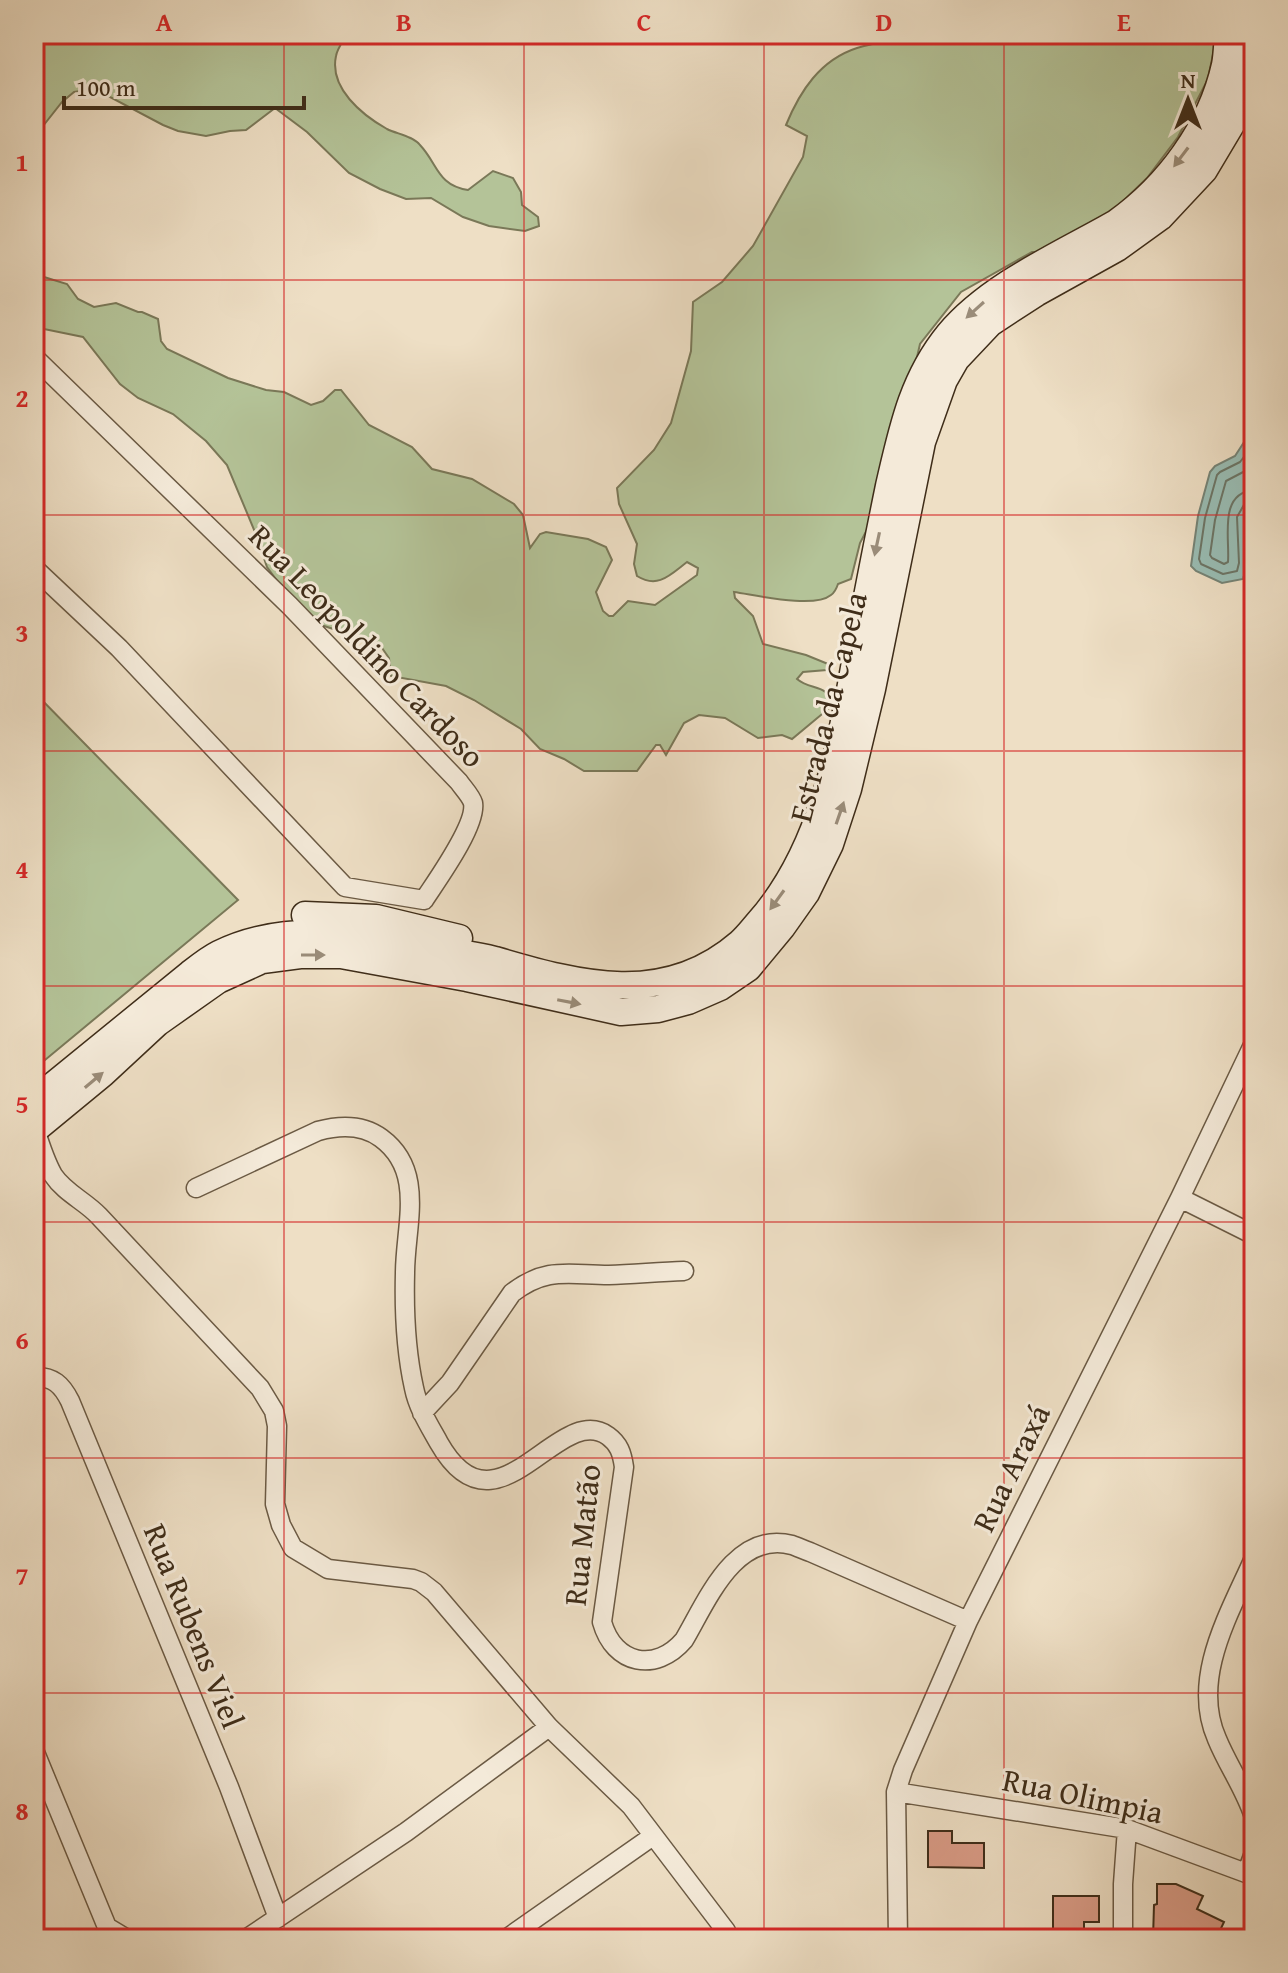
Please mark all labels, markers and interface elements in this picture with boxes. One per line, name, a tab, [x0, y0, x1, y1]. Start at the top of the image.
text: A	[156, 2, 173, 41]
text: B	[396, 2, 412, 41]
text: C	[637, 2, 651, 41]
text: D	[876, 2, 892, 41]
text: E	[1117, 2, 1131, 41]
scale bar	[64, 60, 304, 110]
north arrow	[1148, 60, 1228, 140]
text: N	[1181, 64, 1196, 96]
text: 100 m	[76, 70, 136, 105]
text: 1	[15, 142, 29, 181]
one-way arrow	[1174, 147, 1190, 167]
one-way arrow	[965, 301, 985, 318]
text: 2	[15, 378, 29, 417]
street label: Rua Leopoldino Cardoso	[238, 513, 496, 778]
one-way arrow	[870, 532, 883, 557]
street label: Estrada da Capela	[776, 587, 879, 827]
text: 3	[15, 613, 29, 652]
one-way arrow	[834, 801, 846, 825]
text: 4	[15, 849, 29, 888]
one-way arrow	[770, 889, 785, 910]
one-way arrow	[301, 949, 326, 961]
one-way arrow	[556, 996, 581, 1009]
one-way arrow	[84, 1072, 104, 1089]
text: 5	[15, 1084, 29, 1123]
text: 6	[15, 1320, 29, 1359]
street label: Rua Araxá	[959, 1396, 1062, 1540]
street label: Rua Matão	[551, 1462, 612, 1608]
street label: Rua Rubens Viel	[132, 1516, 257, 1735]
text: 7	[15, 1556, 29, 1595]
street label: Rua Olimpia	[999, 1756, 1168, 1835]
text: 8	[15, 1791, 29, 1830]

